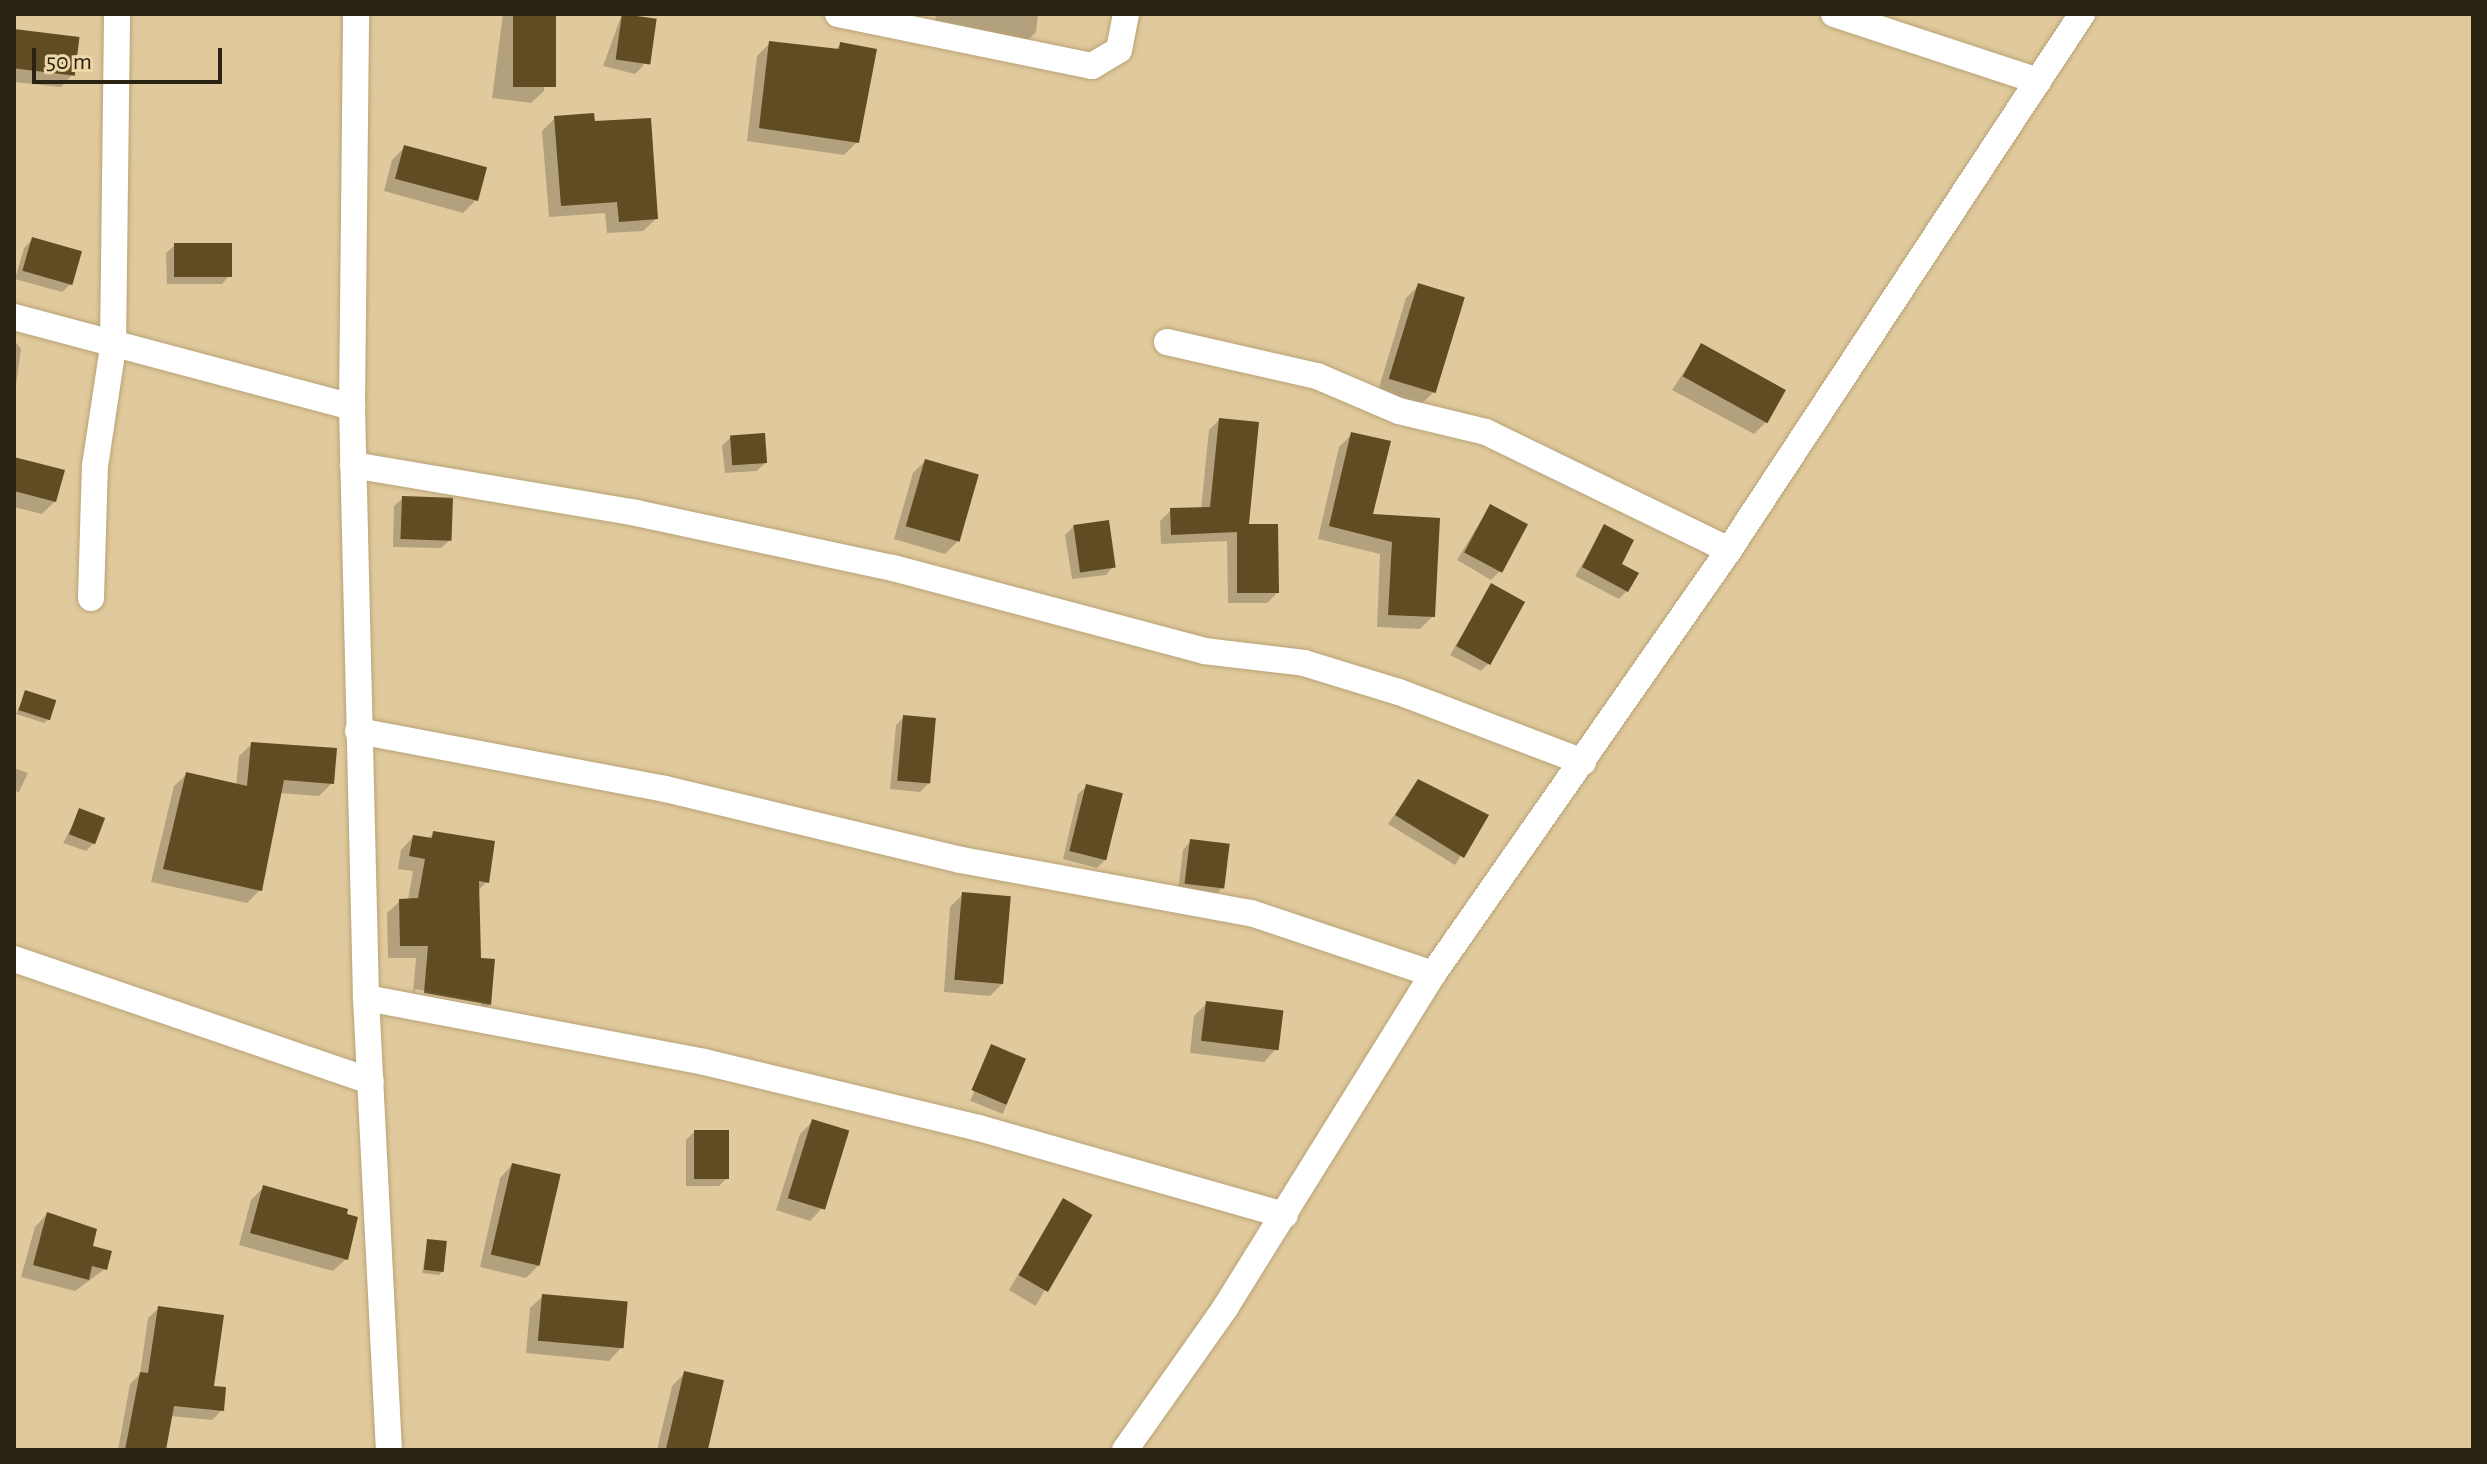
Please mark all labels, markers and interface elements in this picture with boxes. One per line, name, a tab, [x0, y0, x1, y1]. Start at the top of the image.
scale bar	[36, 32, 226, 82]
text: 50 m	[46, 50, 92, 74]

